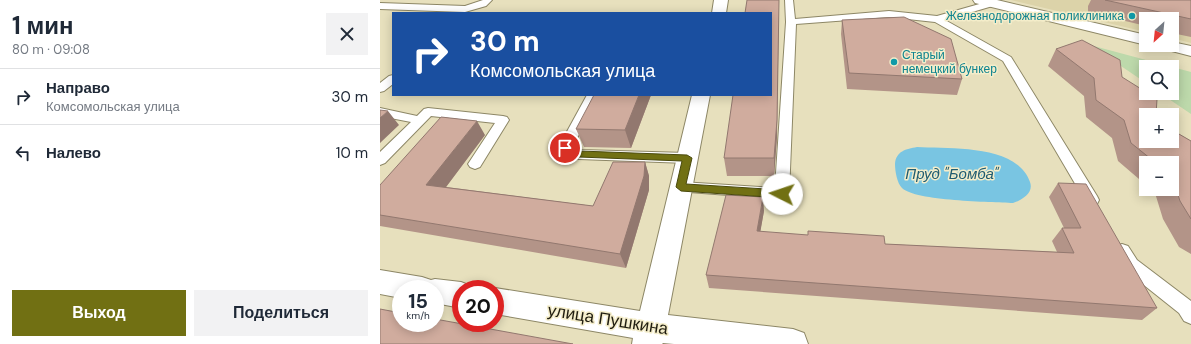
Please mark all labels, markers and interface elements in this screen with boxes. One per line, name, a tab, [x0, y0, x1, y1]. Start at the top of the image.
place label: Железнодорожная поликлиника	[946, 8, 1124, 24]
text: 1 мин	[12, 10, 73, 41]
marker: Железнодорожная поликлиника	[1127, 11, 1137, 21]
north arrow	[1139, 12, 1179, 52]
map controls	[1139, 12, 1179, 196]
button: close	[326, 13, 368, 55]
text: 30 m	[470, 23, 540, 60]
icon: right	[404, 28, 456, 80]
text: 80 m · 09:08	[12, 41, 90, 58]
place label: Старый немецкий бункер	[902, 47, 997, 77]
marker: Старый немецкий бункер	[889, 57, 899, 67]
text: Комсомольская улица	[470, 59, 655, 83]
button: search	[1139, 60, 1179, 100]
text: Направо	[46, 78, 110, 98]
icon: right	[12, 86, 34, 108]
text: 30 m	[332, 87, 368, 107]
text: Комсомольская улица	[46, 98, 180, 115]
button: +	[1139, 108, 1179, 148]
pin	[548, 131, 582, 165]
icon: arrive	[554, 137, 576, 159]
icon: left	[12, 142, 34, 164]
text: Налево	[46, 143, 101, 163]
text: 10 m	[336, 143, 368, 163]
button: −	[1139, 156, 1179, 196]
water label: Пруд "Бомба"	[905, 164, 1000, 184]
position arrow	[761, 173, 803, 215]
speed limit sign: 20	[452, 280, 504, 332]
text: 15	[408, 288, 428, 314]
button: Выход	[12, 290, 186, 336]
button: Поделиться	[194, 290, 368, 336]
street label: улица Пушкина	[546, 299, 670, 339]
text: km/h	[406, 309, 430, 322]

